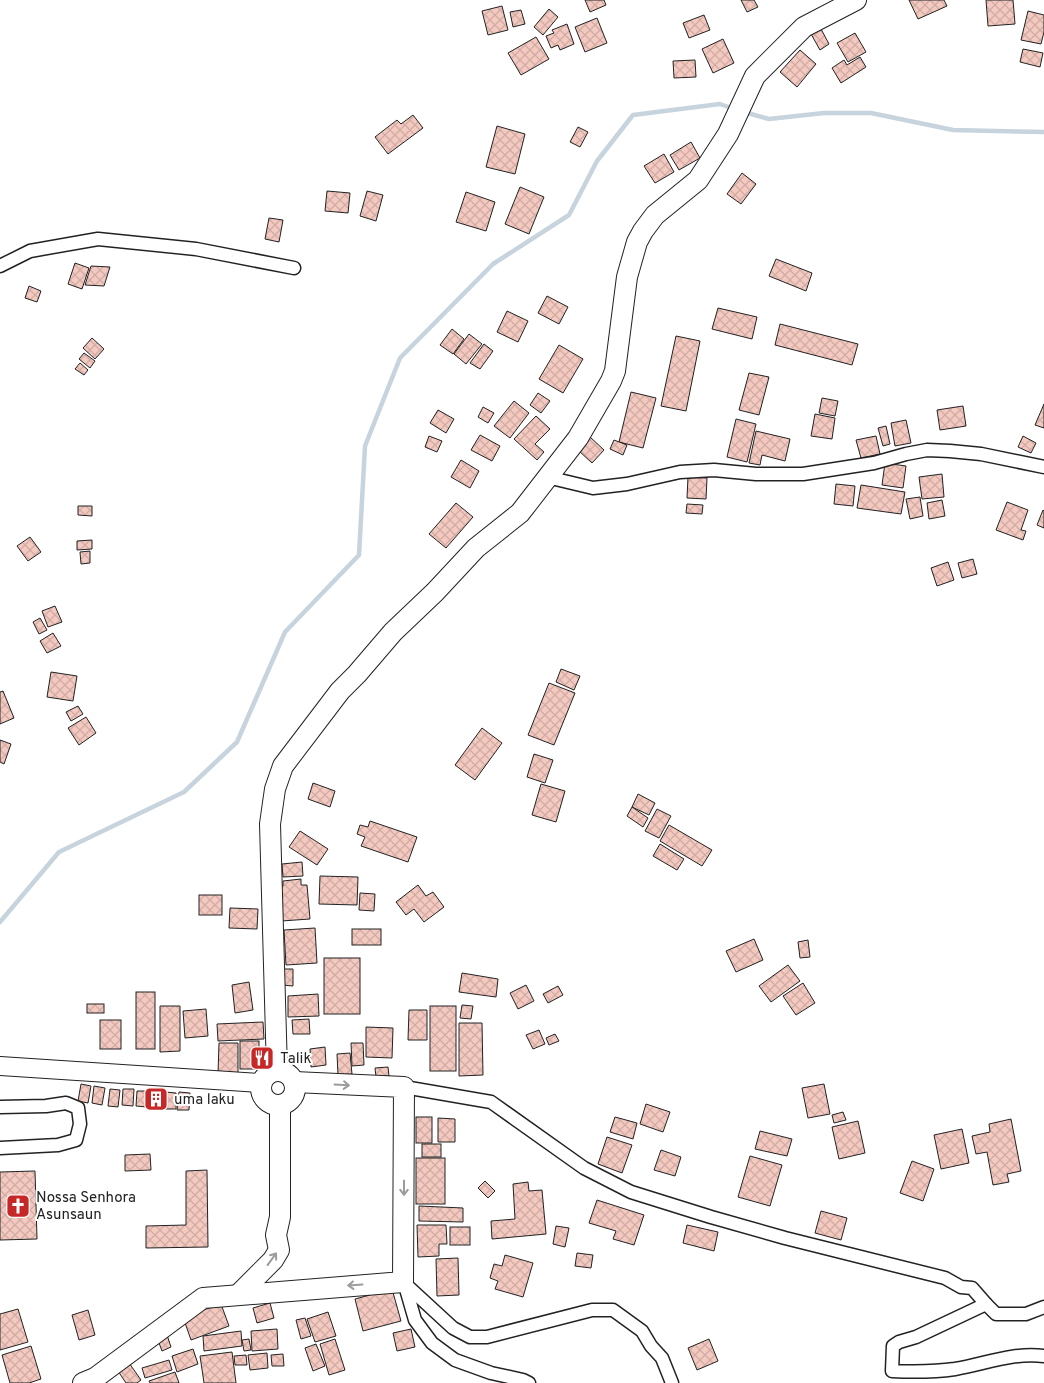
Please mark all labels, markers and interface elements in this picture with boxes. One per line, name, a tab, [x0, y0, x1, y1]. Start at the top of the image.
restaurant icon: Talik	[249, 1045, 275, 1071]
place label: Talik	[280, 1050, 311, 1069]
one-way arrow	[334, 1080, 350, 1089]
building icon: uma laku	[143, 1086, 169, 1112]
place label: uma laku	[174, 1091, 235, 1110]
one-way arrow	[399, 1180, 409, 1196]
place label: Nossa Senhora Asunsaun	[36, 1189, 136, 1225]
church icon: Nossa Senhora Asunsaun	[5, 1193, 31, 1219]
one-way arrow	[266, 1252, 277, 1265]
one-way arrow	[347, 1281, 363, 1290]

